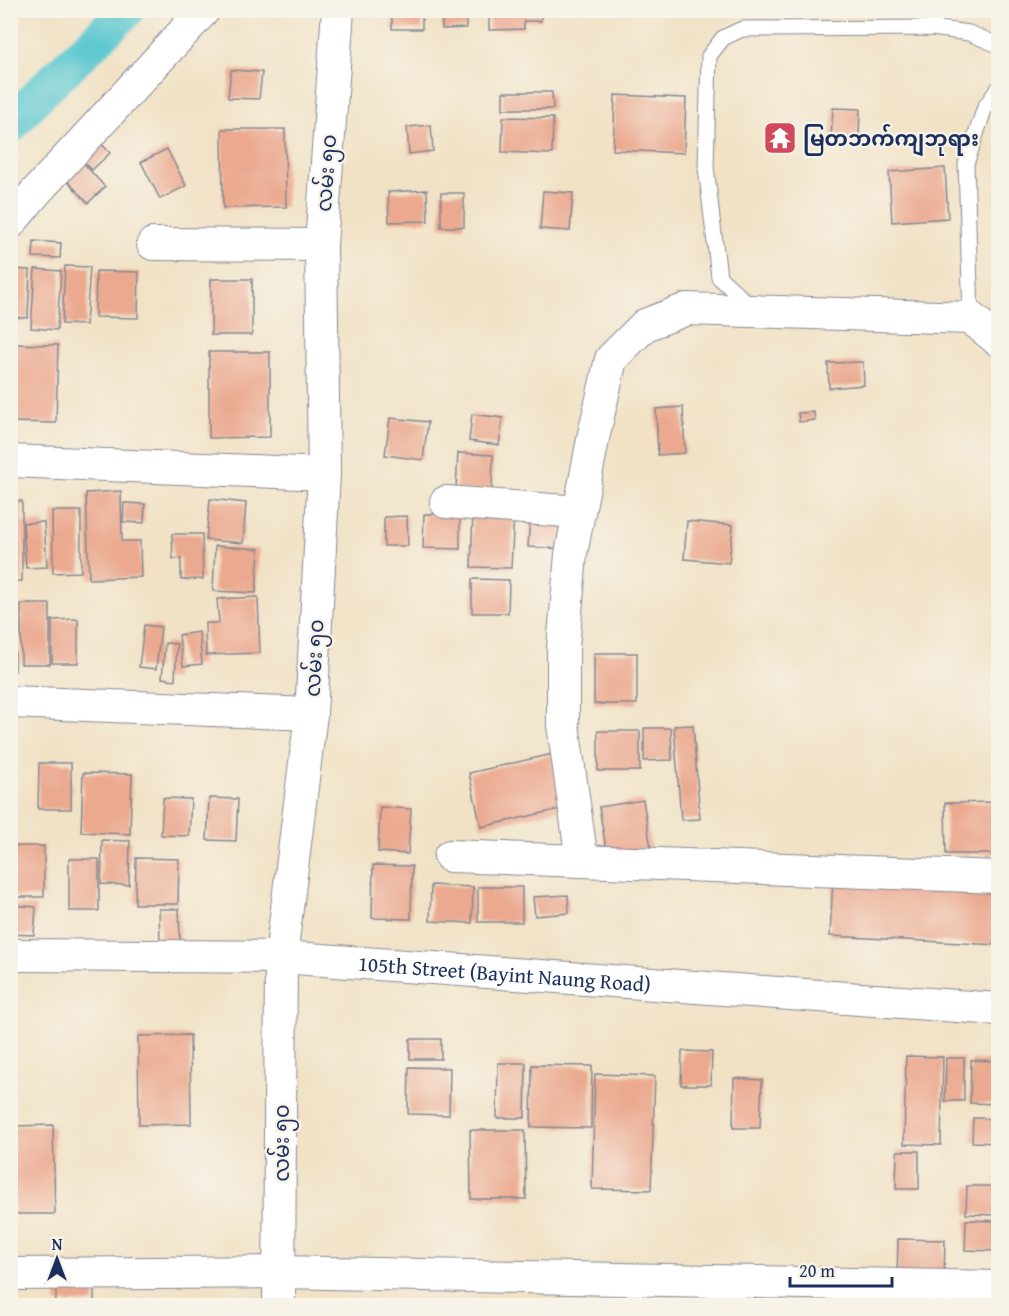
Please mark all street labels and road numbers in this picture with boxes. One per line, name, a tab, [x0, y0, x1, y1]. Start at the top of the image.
street label: လမ်း ၅၀	[308, 133, 346, 213]
street label: လမ်း ၅၀	[296, 618, 334, 698]
street label: 105th Street (Bayint Naung Road)	[357, 947, 652, 999]
street label: လမ်း ၅၀	[266, 1104, 299, 1182]

